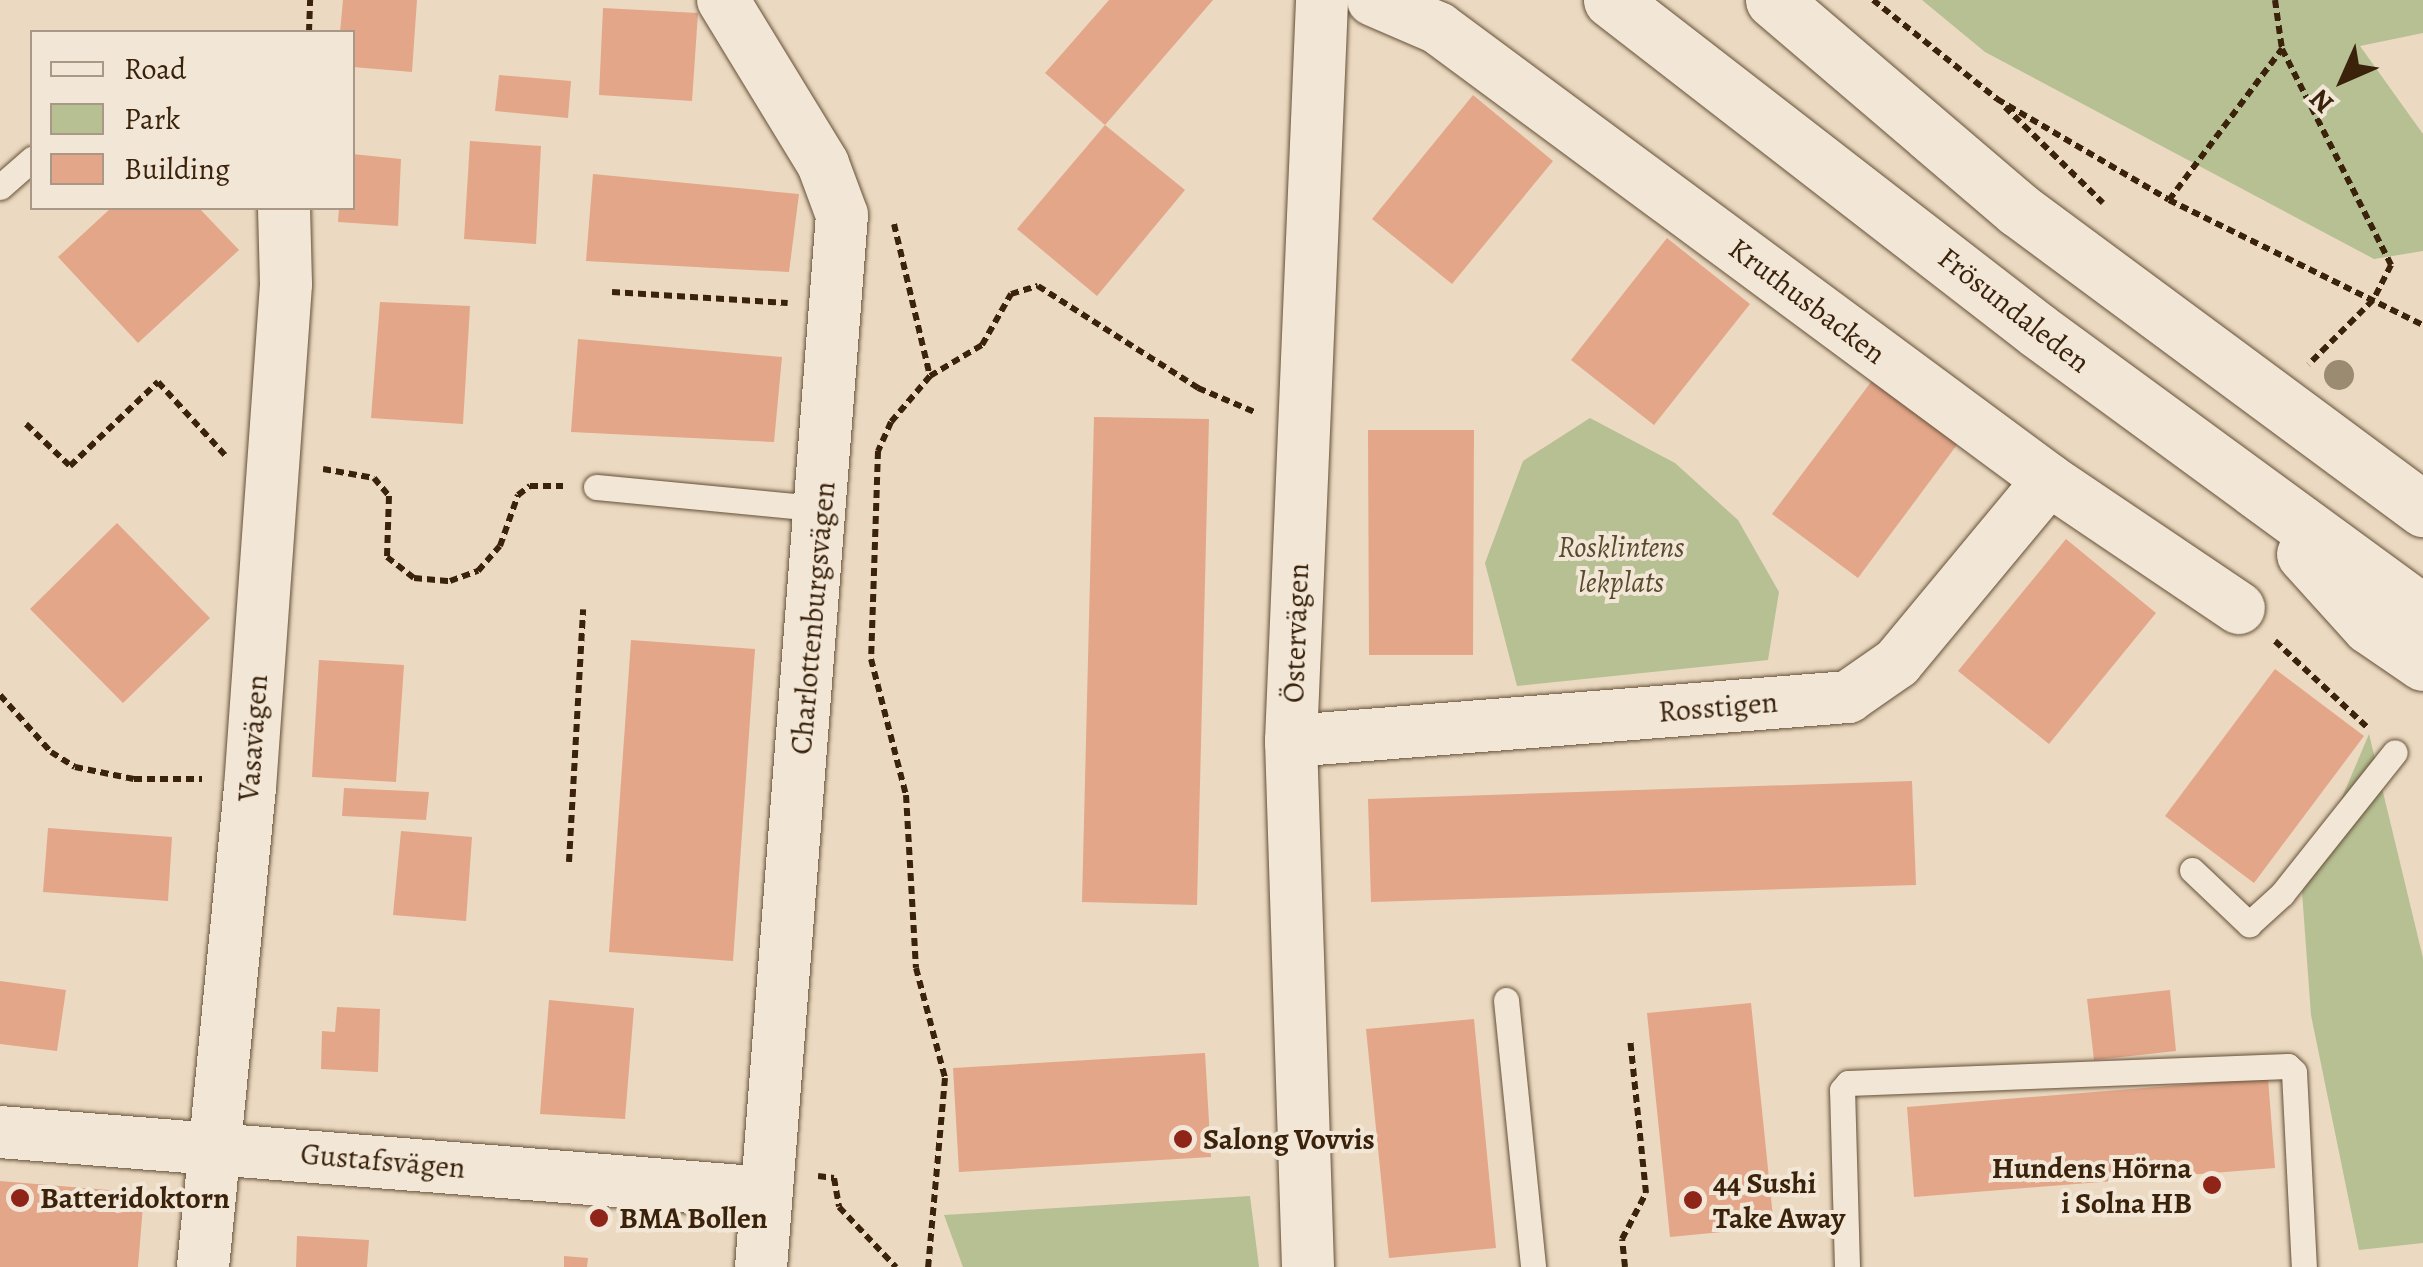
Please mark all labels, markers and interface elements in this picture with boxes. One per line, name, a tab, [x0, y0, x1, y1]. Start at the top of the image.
legend	[30, 30, 355, 210]
north arrow	[2293, 30, 2393, 130]
text: Road	[124, 49, 186, 89]
text: N	[2301, 81, 2342, 122]
text: Park	[124, 99, 180, 139]
text: Building	[124, 149, 230, 189]
street label: Kruthusbacken	[1722, 230, 1892, 372]
street label: Frösundaleden	[1931, 240, 2097, 380]
street label: Charlottenburgsvägen	[783, 480, 843, 756]
park label: Rosklintens lekplats	[1558, 529, 1684, 600]
street label: Östervägen	[1276, 562, 1316, 704]
street label: Vasavägen	[231, 673, 275, 803]
street label: Rosstigen	[1657, 684, 1779, 730]
place label: Salong Vovvis	[1203, 1121, 1375, 1157]
marker: Salong Vovvis	[1172, 1128, 1194, 1150]
street label: Gustafsvägen	[299, 1136, 467, 1186]
place label: Hundens Hörna i Solna HB	[1992, 1150, 2192, 1220]
place label: 44 Sushi Take Away	[1713, 1165, 1845, 1236]
marker: Hundens Hörna i Solna HB	[2201, 1174, 2223, 1196]
place label: Batteridoktorn	[40, 1180, 230, 1216]
marker: Batteridoktorn	[9, 1187, 31, 1209]
marker: 44 Sushi Take Away	[1682, 1189, 1704, 1211]
place label: BMA Bollen	[619, 1200, 768, 1236]
marker: BMA Bollen	[588, 1207, 610, 1229]

